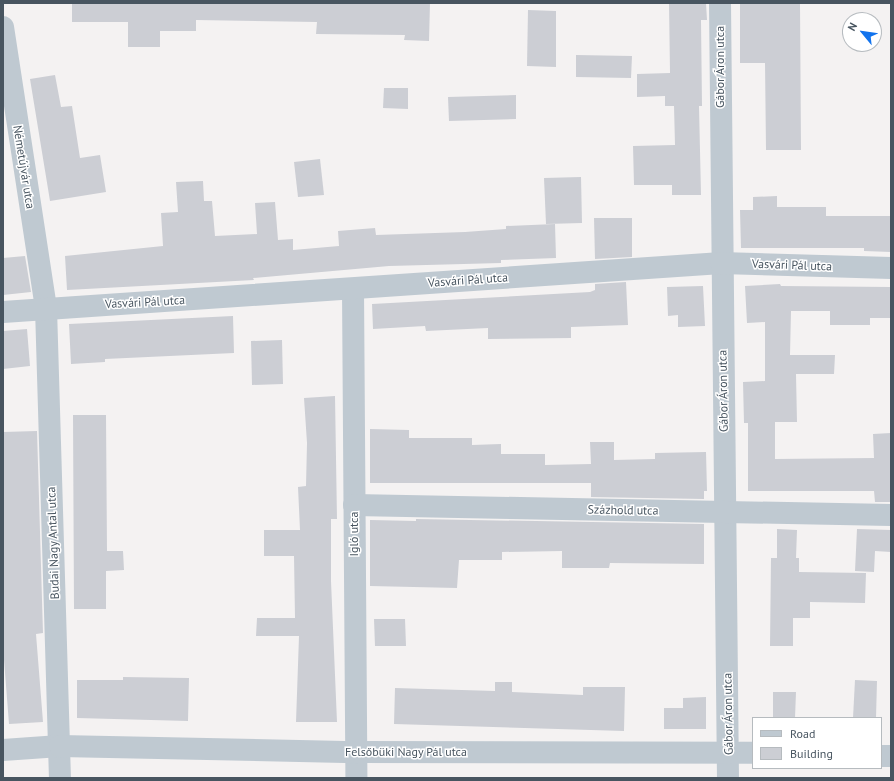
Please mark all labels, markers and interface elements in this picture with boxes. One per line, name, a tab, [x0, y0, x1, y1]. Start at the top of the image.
north arrow	[842, 12, 882, 52]
text: N	[844, 20, 860, 33]
street label: Gábor Áron utca	[713, 26, 727, 108]
street label: Németújvár utca	[10, 124, 38, 210]
street label: Vasvári Pál utca	[752, 256, 832, 274]
street label: Vasvári Pál utca	[428, 270, 508, 290]
street label: Vasvári Pál utca	[105, 293, 185, 311]
street label: Gábor Áron utca	[715, 350, 731, 432]
street label: Budai Nagy Antal utca	[44, 486, 62, 600]
street label: Százhold utca	[587, 502, 659, 518]
street label: Igló utca	[347, 512, 361, 556]
street label: Gábor Áron utca	[720, 673, 736, 755]
legend	[752, 717, 882, 769]
text: Road	[790, 726, 815, 741]
street label: Felsőbüki Nagy Pál utca	[345, 745, 467, 759]
text: Building	[790, 746, 833, 761]

